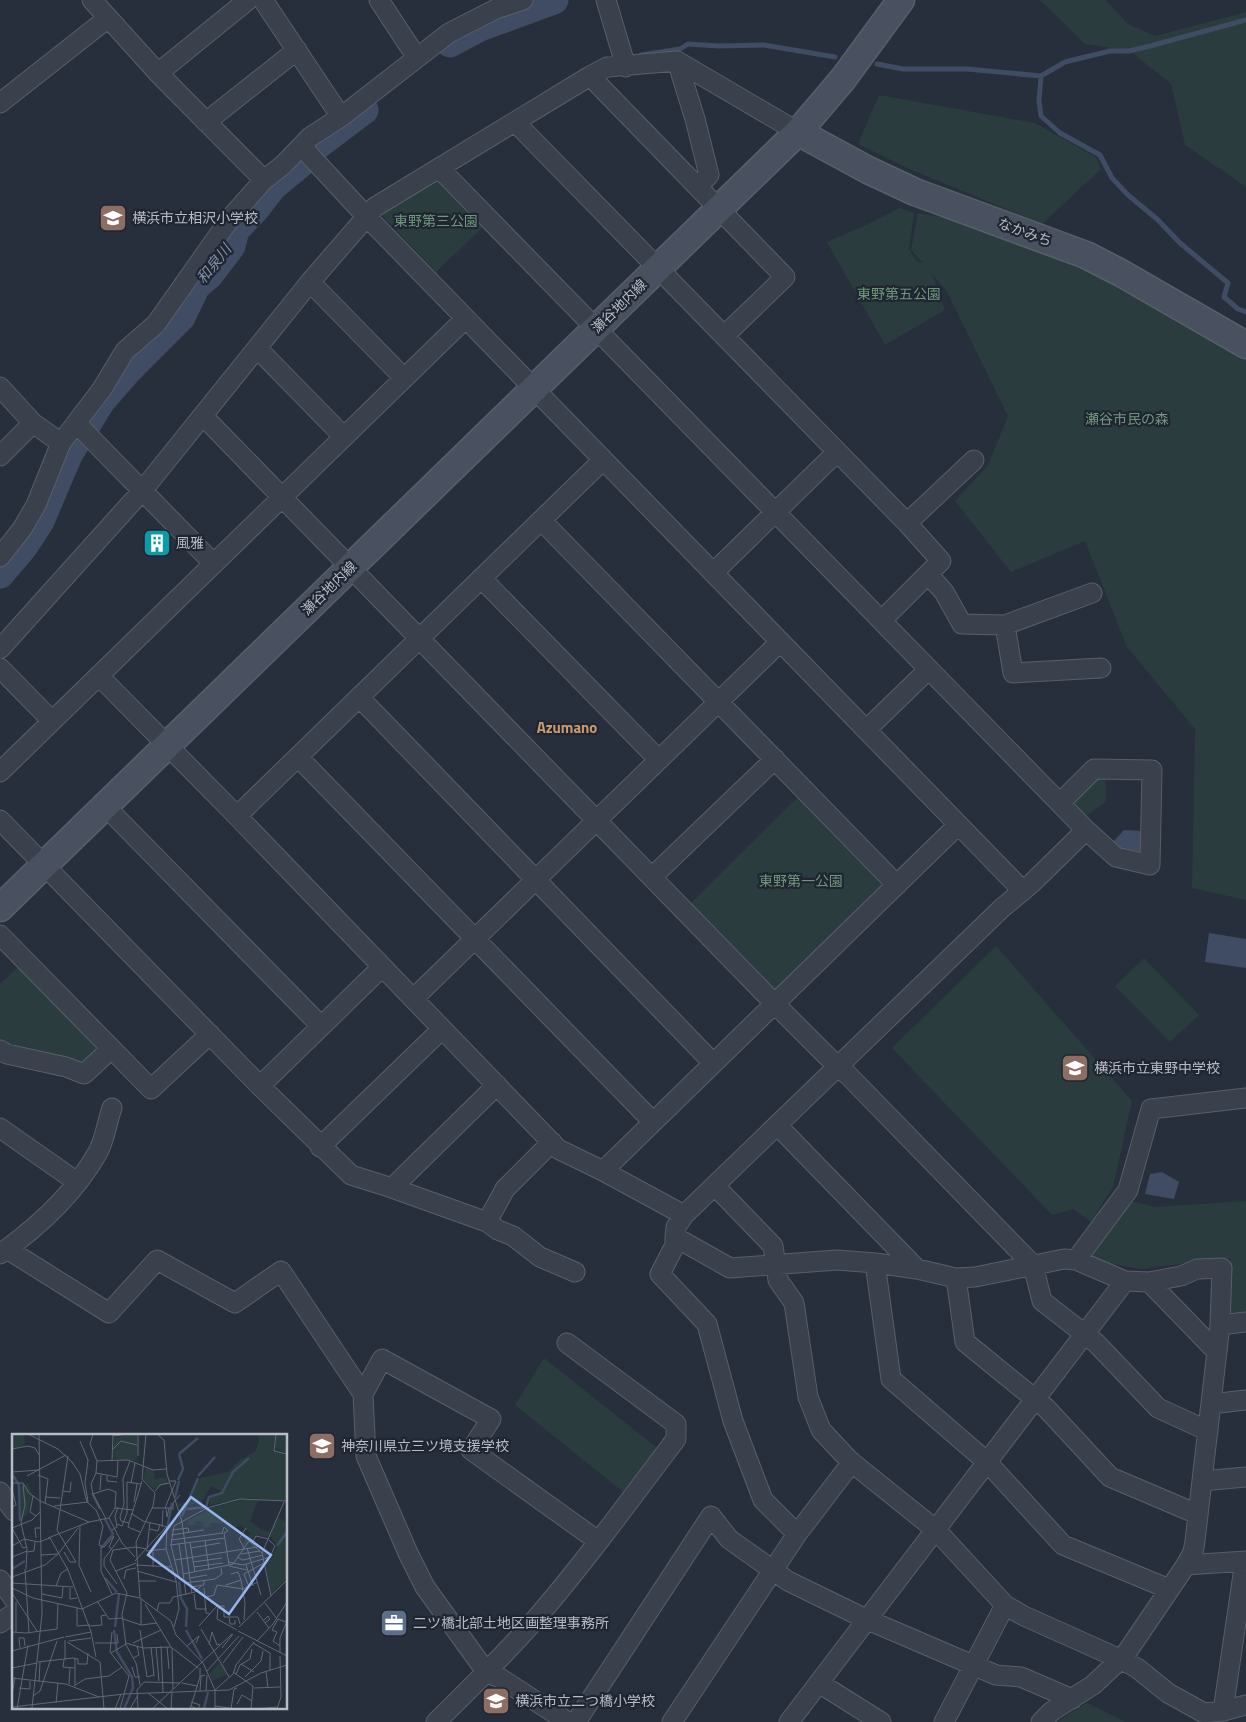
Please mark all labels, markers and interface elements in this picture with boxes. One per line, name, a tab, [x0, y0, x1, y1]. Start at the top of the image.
school or university icon: 横浜市立相沢小学校	[98, 203, 128, 233]
place label: 横浜市立相沢小学校	[132, 207, 258, 228]
park label: 東野第三公園	[394, 210, 478, 231]
street label: なかみち	[995, 212, 1055, 251]
water label: 和泉川	[191, 237, 238, 288]
street label: 瀬谷地内線	[586, 274, 651, 338]
park label: 東野第五公園	[857, 283, 941, 304]
park label: 瀬谷市民の森	[1085, 408, 1169, 429]
building icon: 風雅	[142, 528, 172, 558]
place label: 風雅	[176, 532, 204, 553]
street label: 瀬谷地内線	[296, 556, 361, 620]
district label: Azumano	[537, 716, 597, 739]
park label: 東野第一公園	[759, 870, 843, 891]
school or university icon: 横浜市立東野中学校	[1060, 1053, 1090, 1083]
place label: 横浜市立東野中学校	[1094, 1057, 1220, 1078]
school or university icon: 神奈川県立三ツ境支援学校	[307, 1431, 337, 1461]
inset map	[12, 1434, 288, 1710]
place label: 神奈川県立三ツ境支援学校	[341, 1435, 509, 1456]
office icon: 二ツ橋北部土地区画整理事務所	[379, 1608, 409, 1638]
place label: 二ツ橋北部土地区画整理事務所	[413, 1612, 609, 1633]
school or university icon: 横浜市立二つ橋小学校	[481, 1686, 511, 1716]
place label: 横浜市立二つ橋小学校	[515, 1690, 655, 1711]

